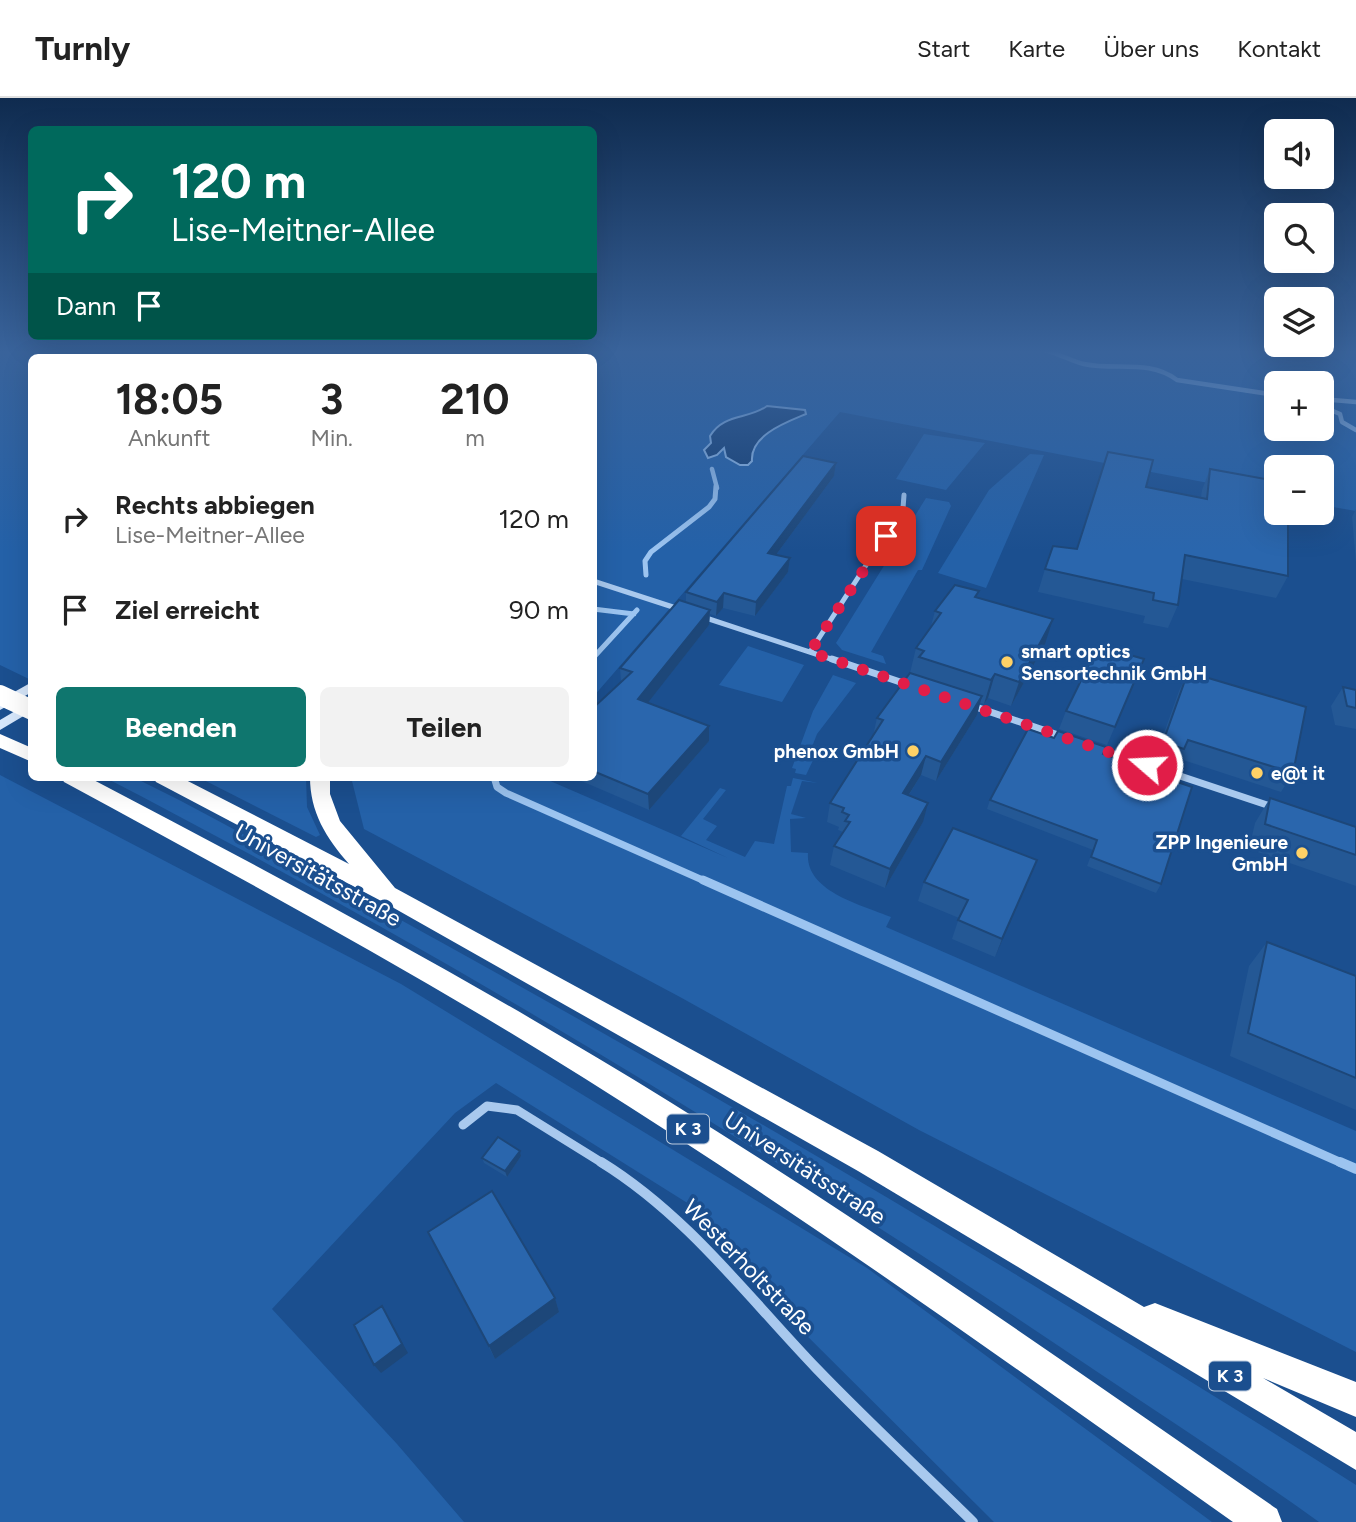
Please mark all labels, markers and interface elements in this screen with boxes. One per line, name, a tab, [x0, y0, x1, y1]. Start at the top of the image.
text: Turnly	[35, 29, 130, 68]
text: Start	[917, 34, 970, 63]
text: Karte	[1008, 34, 1065, 63]
text: Über uns	[1103, 34, 1199, 63]
text: Kontakt	[1237, 34, 1321, 63]
map controls	[1264, 119, 1334, 525]
button: sound	[1264, 119, 1334, 189]
text: 120 m	[171, 151, 306, 210]
icon: right	[56, 154, 147, 245]
button: search	[1264, 203, 1334, 273]
text: Lise-Meitner-Allee	[171, 211, 435, 249]
icon: arrive	[130, 287, 168, 325]
button: layers	[1264, 287, 1334, 357]
text: Dann	[56, 290, 116, 322]
button: +	[1264, 371, 1334, 441]
text: 18:05	[115, 374, 223, 425]
text: 3	[320, 374, 343, 425]
text: 210	[440, 374, 510, 425]
text: Ankunft	[128, 424, 210, 452]
text: Min.	[310, 424, 353, 452]
text: m	[465, 424, 485, 452]
button: −	[1264, 455, 1334, 525]
text: Rechts abbiegen	[115, 489, 315, 521]
icon: right	[56, 500, 94, 538]
text: 120 m	[499, 503, 569, 535]
pin	[856, 506, 916, 566]
icon: arrive	[867, 517, 905, 555]
text: Lise-Meitner-Allee	[115, 521, 305, 549]
icon: arrive	[56, 591, 94, 629]
text: Ziel erreicht	[115, 594, 260, 626]
text: 90 m	[509, 594, 569, 626]
place label: smart optics Sensortechnik GmbH	[1021, 640, 1207, 685]
marker: smart optics Sensortechnik GmbH	[999, 654, 1015, 670]
button: Beenden	[56, 687, 306, 767]
button: Teilen	[320, 687, 569, 767]
position arrow	[1110, 728, 1184, 802]
place label: phenox GmbH	[774, 740, 899, 763]
marker: phenox GmbH	[905, 743, 921, 759]
place label: e@t it	[1271, 762, 1326, 785]
marker: e@t it	[1249, 765, 1265, 781]
street label: Universitätsstraße	[230, 817, 406, 933]
place label: ZPP Ingenieure GmbH	[1156, 831, 1288, 876]
marker: ZPP Ingenieure GmbH	[1294, 845, 1310, 861]
street label: Universitätsstraße	[719, 1105, 891, 1231]
road number: K 3	[667, 1114, 709, 1144]
street label: Westerholtstraße	[677, 1193, 821, 1341]
road number: K 3	[1209, 1362, 1251, 1391]

